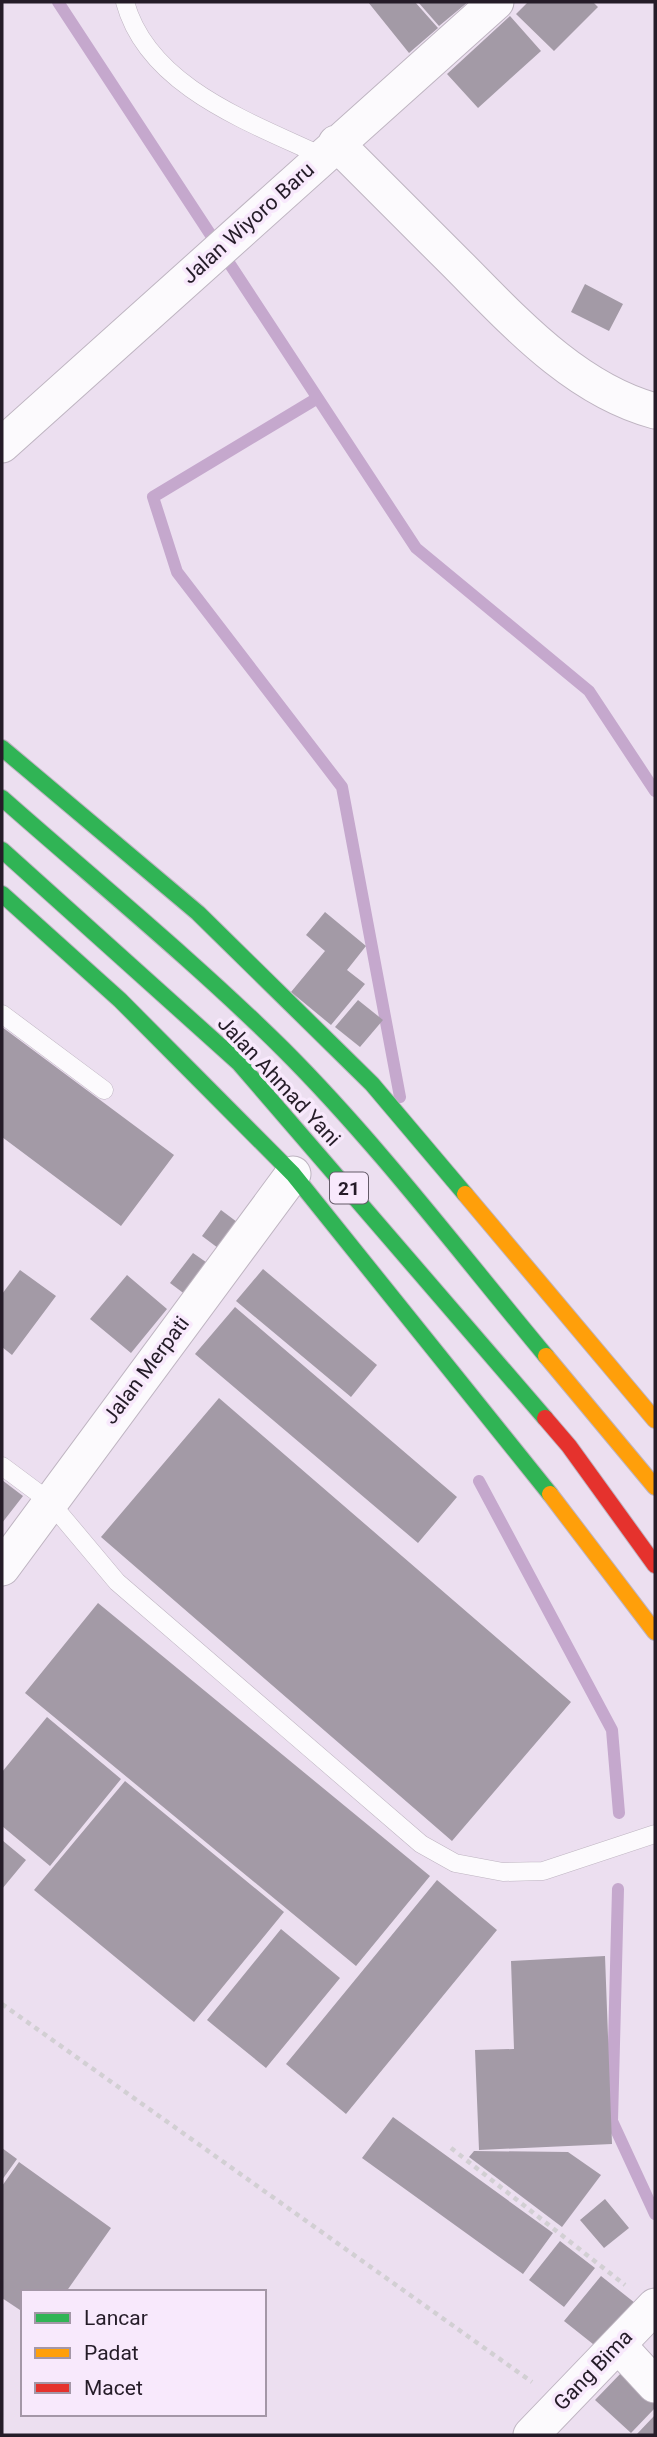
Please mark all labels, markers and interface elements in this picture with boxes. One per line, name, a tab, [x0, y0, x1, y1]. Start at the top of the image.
street label: Jalan Wiyoro Baru	[177, 157, 319, 289]
street label: Jalan Ahmad Yani	[213, 1011, 345, 1151]
road number: 21	[330, 1172, 368, 1204]
street label: Jalan Merpati	[98, 1312, 194, 1428]
legend	[21, 2290, 266, 2416]
text: Lancar	[84, 2306, 148, 2330]
street label: Gang Bima	[549, 2325, 637, 2415]
text: Padat	[84, 2341, 139, 2365]
text: Macet	[84, 2376, 143, 2400]

